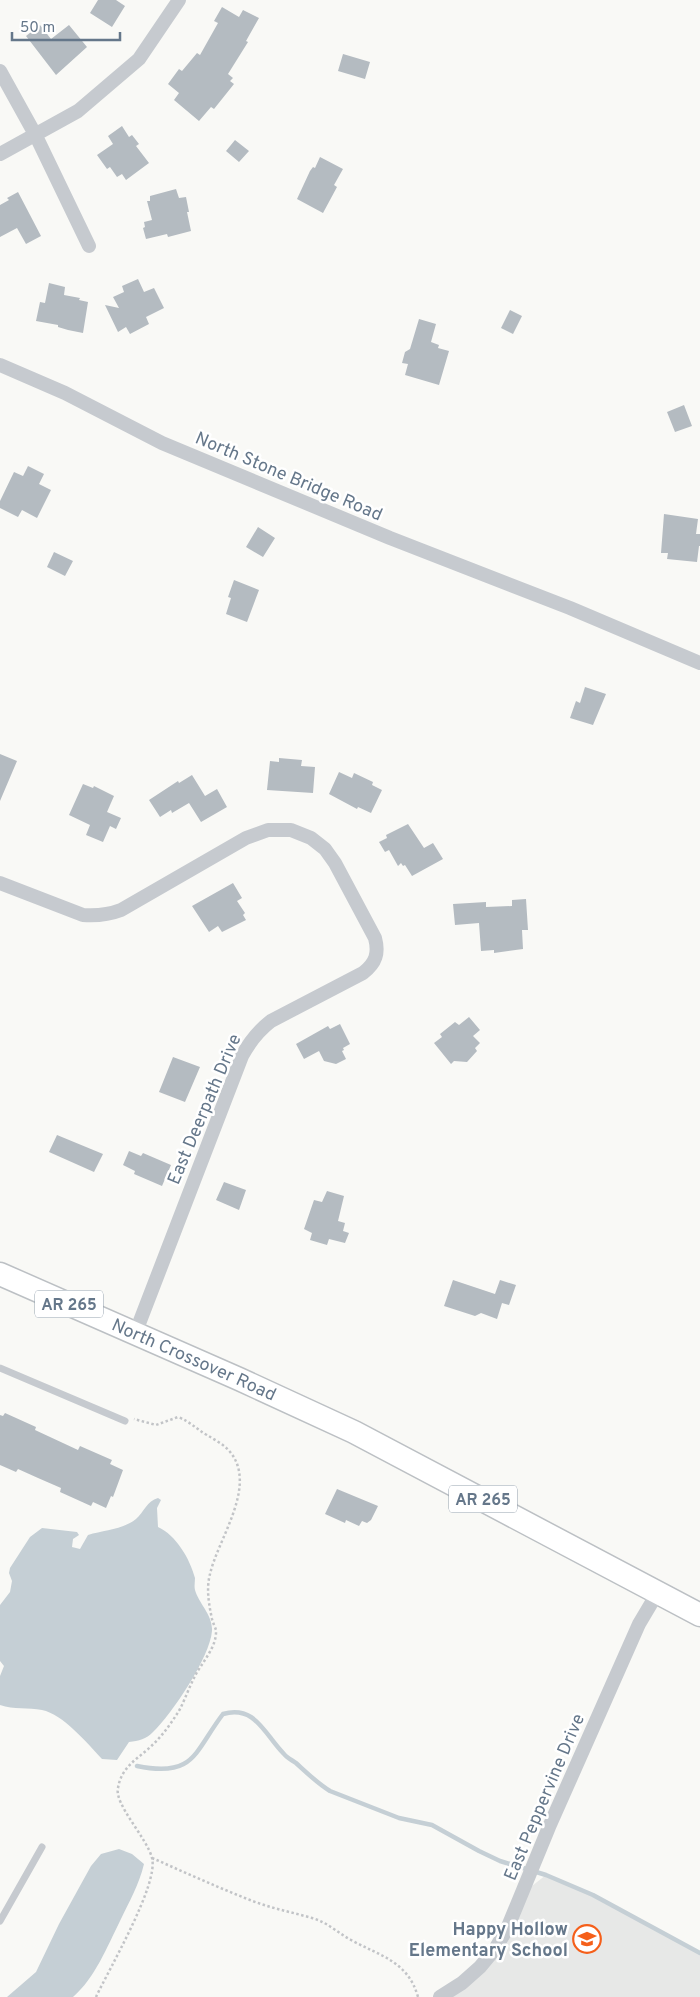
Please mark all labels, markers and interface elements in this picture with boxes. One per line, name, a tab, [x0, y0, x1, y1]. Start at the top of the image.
scale bar	[12, 10, 120, 42]
text: 50 m	[20, 19, 55, 38]
street label: North Stone Bridge Road	[191, 427, 386, 527]
street label: East Deerpath Drive	[163, 1031, 248, 1188]
road number: AR 265	[35, 1290, 103, 1318]
street label: North Crossover Road	[108, 1314, 279, 1407]
road number: AR 265	[449, 1486, 517, 1512]
street label: East Peppervine Drive	[500, 1711, 591, 1884]
place label: Happy Hollow Elementary School	[409, 1919, 568, 1963]
school or university icon: Happy Hollow Elementary School	[572, 1924, 602, 1954]

